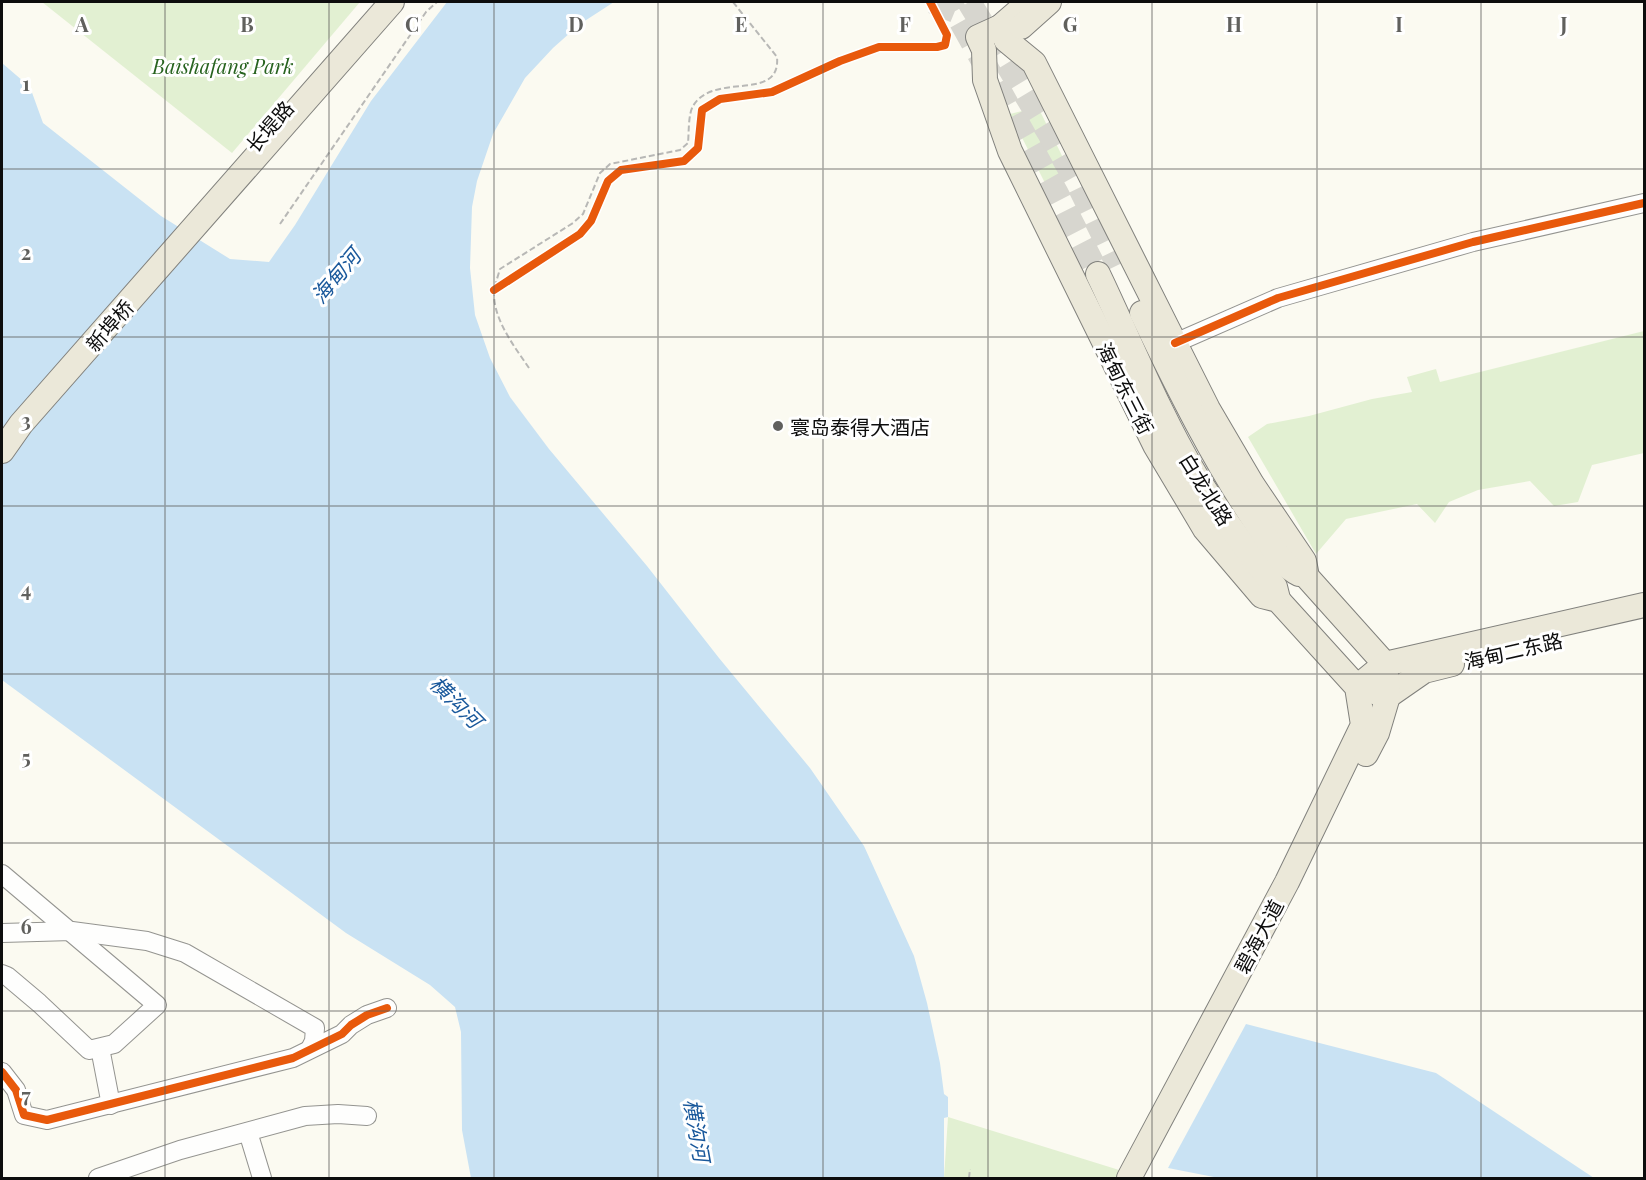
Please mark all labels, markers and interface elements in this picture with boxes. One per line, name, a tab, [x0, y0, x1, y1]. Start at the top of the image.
text: A	[74, 10, 89, 37]
text: B	[240, 10, 254, 37]
text: C	[405, 10, 419, 37]
text: D	[568, 10, 584, 37]
text: E	[735, 10, 747, 37]
text: F	[899, 10, 911, 37]
text: G	[1063, 10, 1078, 37]
text: H	[1226, 10, 1242, 37]
text: I	[1395, 10, 1403, 37]
text: J	[1559, 10, 1568, 37]
park label: Baishafang Park	[151, 52, 294, 79]
text: 1	[22, 69, 30, 96]
street label: 长堤路	[239, 95, 299, 157]
text: 2	[21, 238, 31, 265]
water label: 海甸河	[304, 239, 369, 308]
street label: 新埠桥	[79, 294, 139, 356]
street label: 海甸东三街	[1091, 337, 1161, 439]
text: 3	[21, 406, 31, 433]
place label: 寰岛泰得大酒店	[790, 413, 930, 440]
marker: 寰岛泰得大酒店	[771, 419, 785, 433]
street label: 白龙北路	[1174, 448, 1240, 530]
text: 4	[21, 575, 31, 602]
street label: 海甸二东路	[1461, 626, 1565, 674]
water label: 横沟河	[425, 669, 492, 736]
text: 5	[21, 743, 31, 770]
street label: 碧海大道	[1227, 894, 1289, 978]
text: 6	[20, 912, 32, 939]
text: 7	[21, 1081, 31, 1108]
water label: 横沟河	[679, 1097, 718, 1167]

